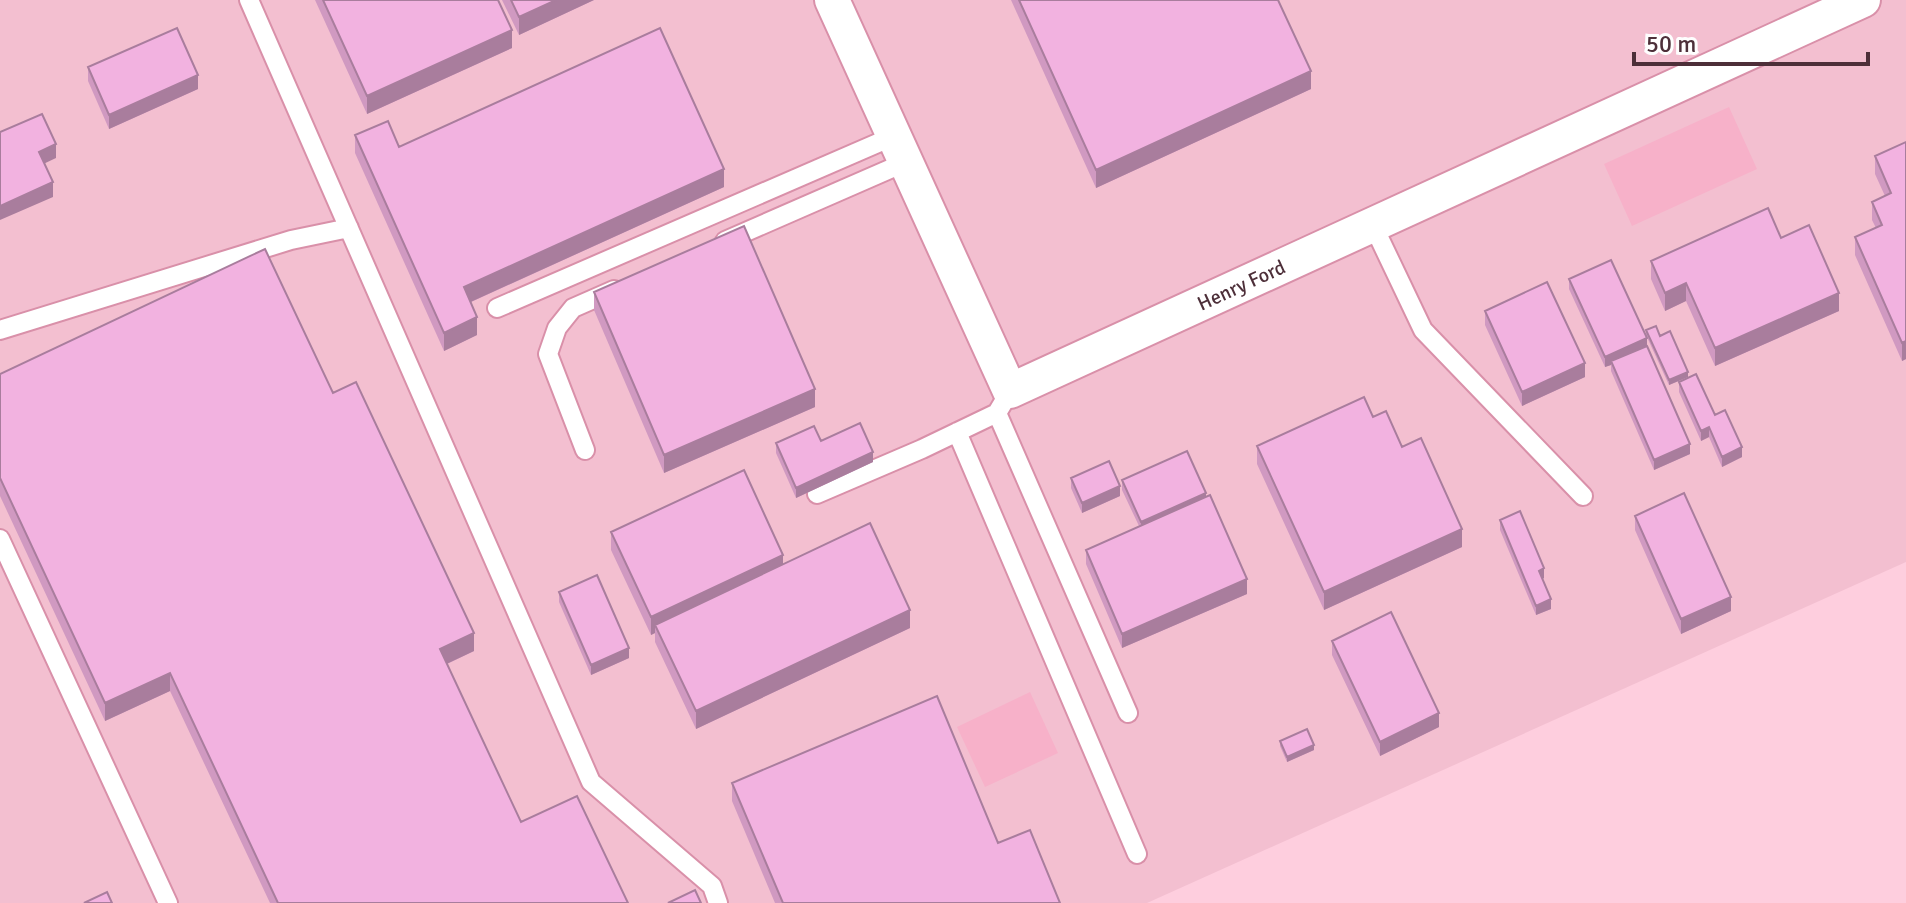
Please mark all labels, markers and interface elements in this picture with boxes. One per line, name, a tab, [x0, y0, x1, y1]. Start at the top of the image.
scale bar	[1634, 16, 1868, 66]
text: 50 m	[1646, 29, 1696, 59]
street label: Henry Ford	[1193, 254, 1289, 316]

